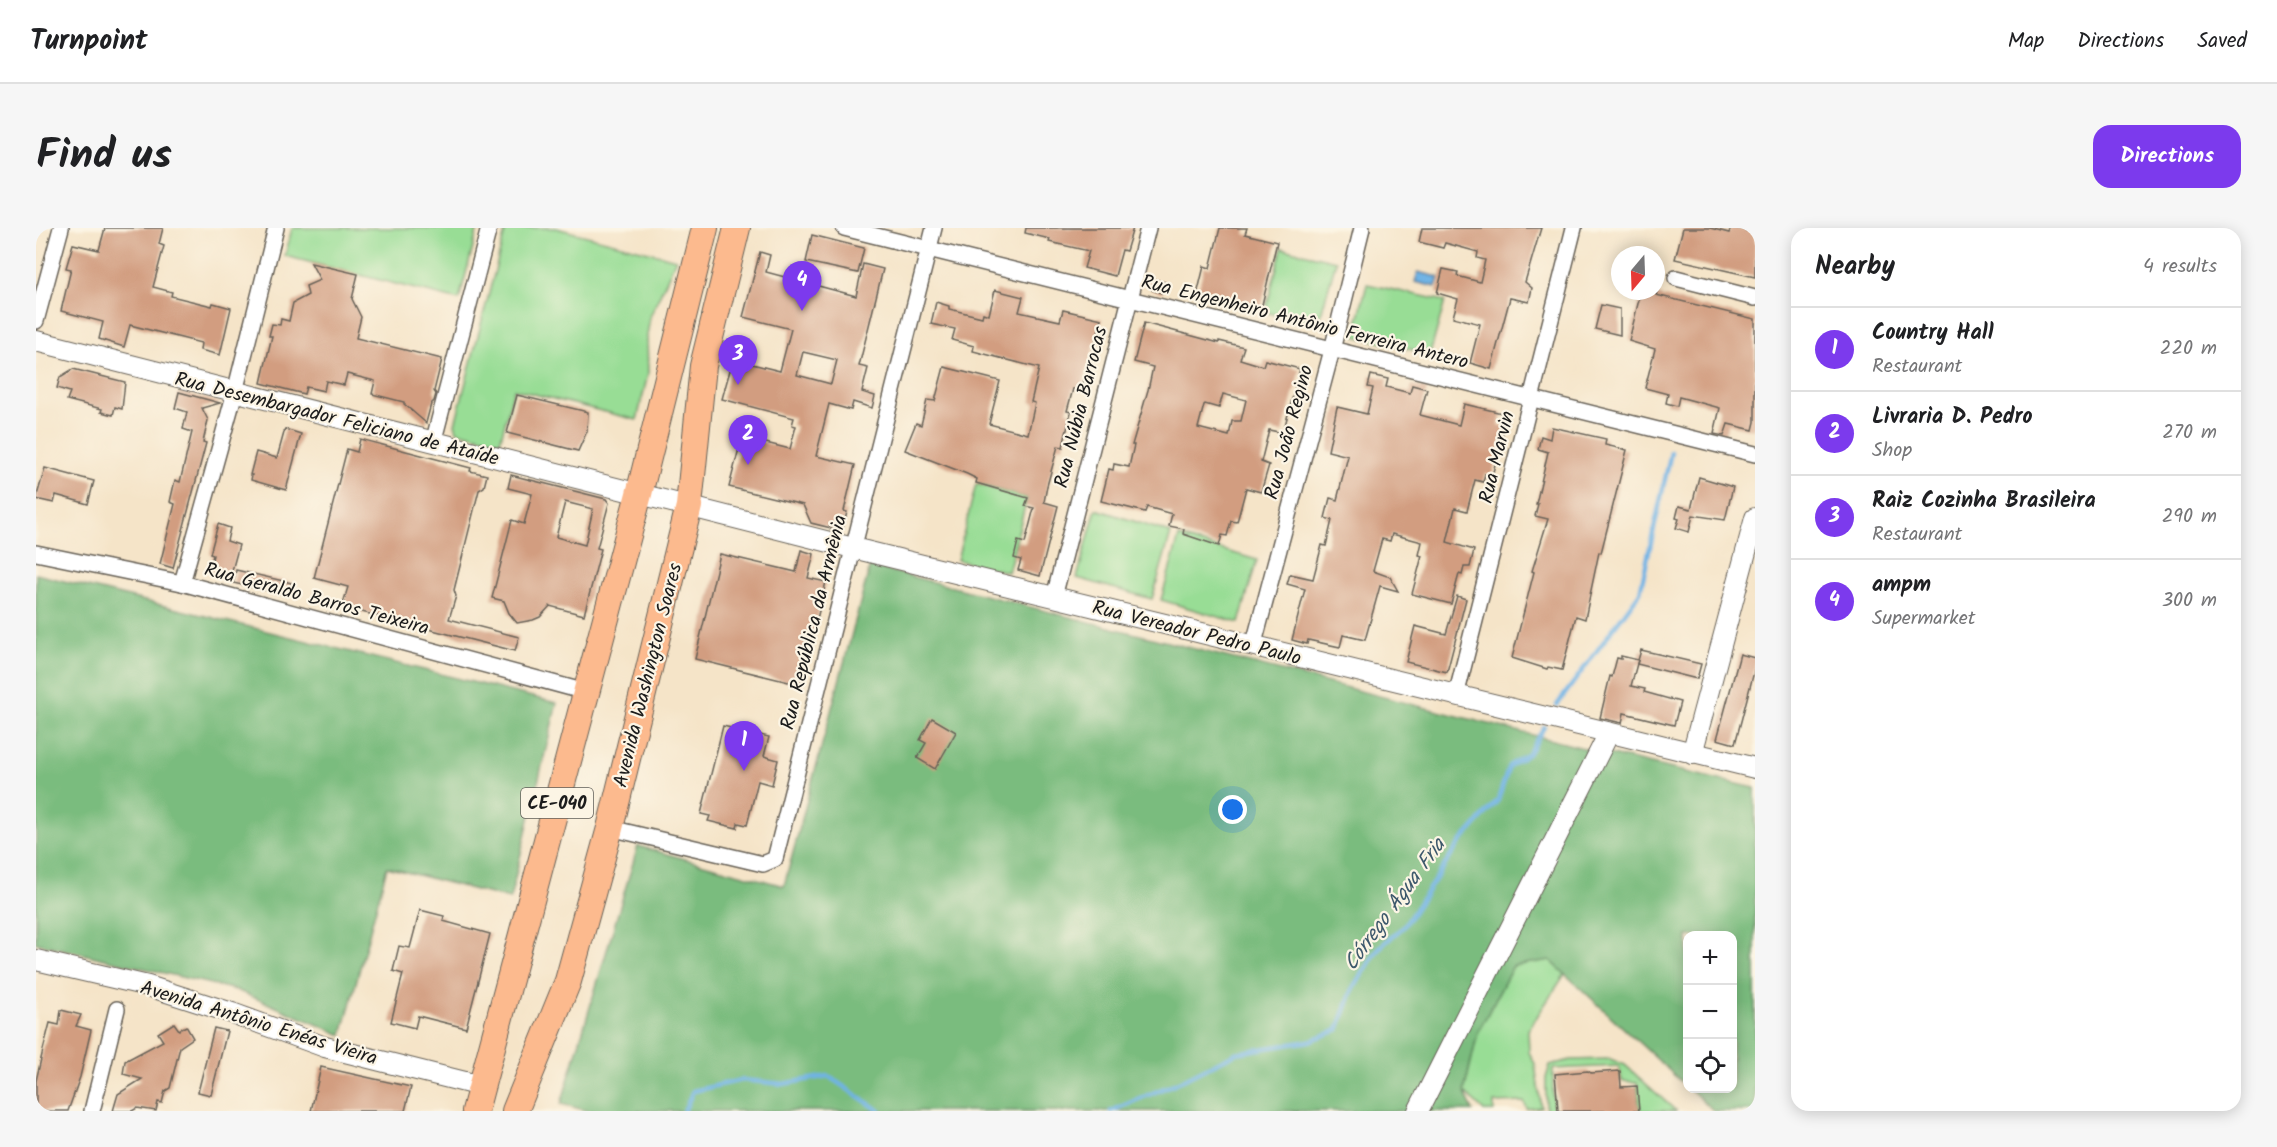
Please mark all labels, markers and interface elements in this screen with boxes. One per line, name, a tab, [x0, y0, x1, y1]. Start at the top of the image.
text: Turnpoint	[30, 19, 148, 64]
text: Map	[2008, 25, 2044, 58]
text: Directions	[2077, 25, 2164, 58]
text: Saved	[2197, 25, 2247, 58]
text: Find us	[36, 123, 172, 190]
button: Directions	[2093, 125, 2241, 188]
north arrow	[1611, 246, 1665, 300]
text: Nearby	[1815, 246, 1895, 288]
text: 4 results	[2143, 251, 2217, 283]
pin: 4	[782, 262, 822, 311]
street label: Rua Engenheiro Antônio Ferreira Antero	[1138, 267, 1472, 379]
text: Country Hall	[1872, 316, 1994, 351]
street label: Rua Núbia Barrocas	[1046, 323, 1118, 492]
text: 1	[1831, 333, 1838, 365]
text: 220 m	[2160, 333, 2217, 365]
pin: 3	[718, 336, 758, 385]
text: Restaurant	[1872, 351, 1962, 383]
street label: Rua João Regino	[1257, 362, 1323, 503]
street label: Rua Desembargador Feliciano de Ataíde	[171, 364, 502, 476]
text: Livraria D. Pedro	[1872, 400, 2033, 435]
street label: Rua Marvin	[1471, 408, 1525, 507]
pin: 2	[728, 416, 768, 465]
text: 2	[1829, 417, 1840, 449]
text: 270 m	[2162, 417, 2217, 449]
text: Shop	[1872, 435, 1912, 467]
text: Raiz Cozinha Brasileira	[1872, 484, 2096, 519]
text: 3	[1829, 501, 1840, 533]
text: 290 m	[2162, 501, 2217, 533]
street label: Rua República da Armênia	[773, 512, 857, 733]
text: Restaurant	[1872, 519, 1962, 551]
street label: Rua Geraldo Barros Teixeira	[200, 555, 432, 645]
street label: Avenida Washington Soares	[606, 559, 692, 791]
text: ampm	[1872, 568, 1931, 603]
text: 4	[1829, 585, 1840, 617]
text: 300 m	[2162, 585, 2217, 617]
street label: Rua Vereador Pedro Paulo	[1089, 592, 1304, 675]
text: Supermarket	[1872, 603, 1975, 635]
pin: 1	[724, 722, 764, 771]
road number: CE-040	[521, 788, 593, 818]
your location	[1218, 795, 1247, 824]
water label: Córrego Água Fria	[1336, 831, 1455, 978]
map controls	[1683, 931, 1737, 1093]
button: +	[1683, 931, 1737, 985]
street label: Avenida Antônio Enéas Vieira	[136, 973, 381, 1075]
button: −	[1683, 985, 1737, 1039]
button: locate	[1683, 1039, 1737, 1093]

